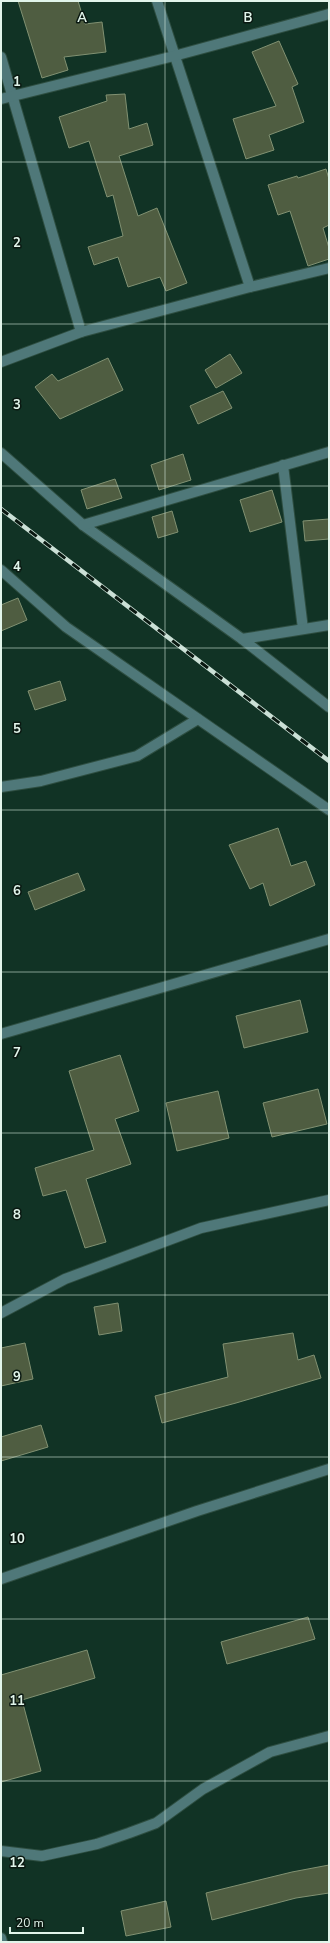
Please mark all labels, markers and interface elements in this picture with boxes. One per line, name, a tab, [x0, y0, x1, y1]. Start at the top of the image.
text: A	[77, 9, 87, 27]
text: B	[244, 9, 253, 27]
text: 1	[13, 73, 21, 91]
text: 2	[13, 234, 21, 252]
text: 3	[13, 396, 21, 414]
text: 4	[13, 558, 21, 576]
text: 5	[13, 720, 21, 738]
text: 6	[13, 882, 21, 900]
text: 7	[13, 1044, 21, 1062]
text: 8	[13, 1206, 21, 1224]
text: 9	[13, 1368, 21, 1386]
text: 10	[9, 1530, 25, 1548]
text: 11	[9, 1692, 25, 1710]
text: 12	[9, 1854, 25, 1872]
scale bar	[10, 1909, 83, 1935]
text: 20 m	[16, 1915, 44, 1931]

